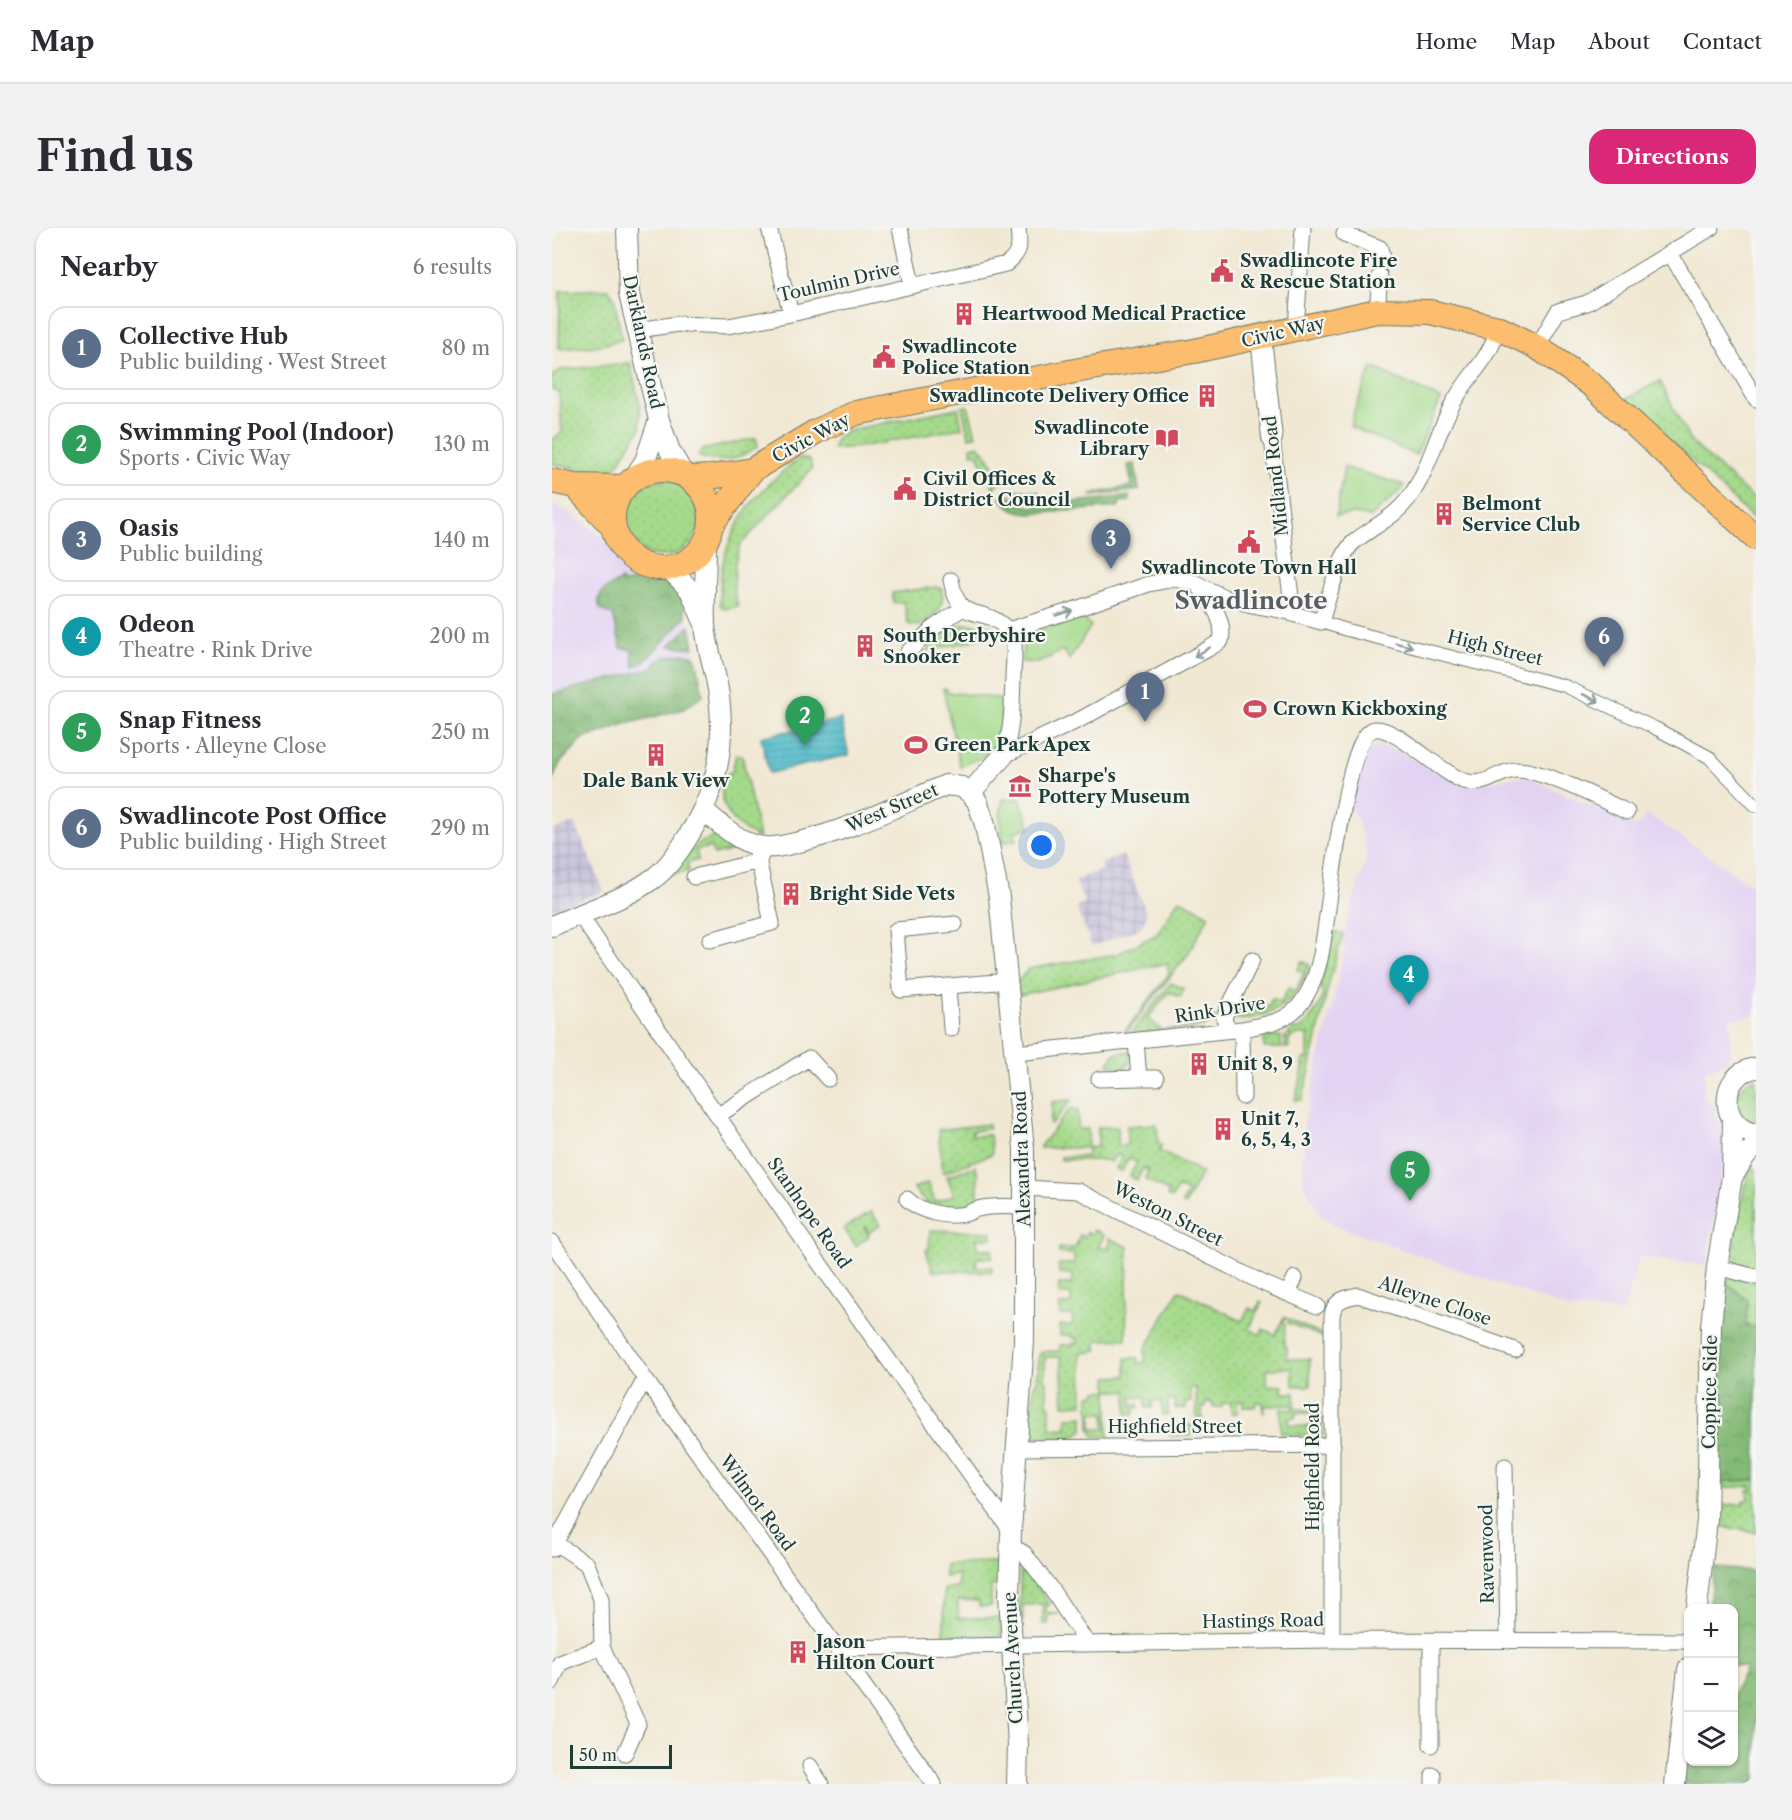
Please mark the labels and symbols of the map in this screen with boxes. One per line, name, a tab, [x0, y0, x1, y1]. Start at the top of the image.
place label: Swadlincote Fire & Rescue Station	[1240, 250, 1398, 293]
street label: Toulmin Drive	[776, 257, 902, 307]
public building icon: Swadlincote Fire & Rescue Station	[1209, 258, 1235, 284]
street label: Darklands Road	[618, 273, 668, 411]
building icon: Heartwood Medical Practice	[951, 301, 977, 327]
place label: Heartwood Medical Practice	[982, 303, 1246, 325]
street label: Civic Way	[1239, 311, 1328, 352]
place label: Swadlincote Police Station	[902, 336, 1031, 379]
public building icon: Swadlincote Police Station	[871, 344, 897, 370]
building icon: Swadlincote Delivery Office	[1194, 383, 1220, 409]
place label: Swadlincote Delivery Office	[929, 385, 1189, 407]
street label: Civic Way	[768, 408, 855, 468]
street label: Midland Road	[1259, 415, 1293, 537]
place label: Swadlincote Library	[1034, 417, 1150, 460]
library icon: Swadlincote Library	[1154, 425, 1180, 451]
place label: Civil Offices & District Council	[923, 468, 1070, 511]
public building icon: Civil Offices & District Council	[892, 476, 918, 502]
place label: Belmont Service Club	[1462, 493, 1580, 536]
building icon: Belmont Service Club	[1431, 501, 1457, 527]
pin: 3	[1092, 520, 1130, 569]
public building icon: Swadlincote Town Hall	[1236, 529, 1262, 555]
place label: Swadlincote Town Hall	[1141, 557, 1357, 579]
district label: Swadlincote	[1174, 586, 1328, 615]
one-way arrow	[1054, 607, 1073, 618]
pin: 6	[1584, 618, 1624, 667]
place label: South Derbyshire Snooker	[883, 625, 1046, 668]
street label: High Street	[1445, 626, 1546, 671]
building icon: South Derbyshire Snooker	[852, 633, 878, 659]
one-way arrow	[1394, 639, 1413, 651]
one-way arrow	[1194, 647, 1211, 659]
pin: 1	[1126, 672, 1164, 722]
one-way arrow	[1581, 693, 1600, 704]
pin: 2	[786, 696, 824, 746]
sports icon: Crown Kickboxing	[1242, 696, 1268, 722]
place label: Crown Kickboxing	[1273, 698, 1448, 720]
sports icon: Green Park Apex	[903, 732, 929, 758]
place label: Green Park Apex	[934, 734, 1091, 756]
building icon: Dale Bank View	[643, 742, 669, 768]
place label: Sharpe's Pottery Museum	[1038, 765, 1190, 808]
place label: Dale Bank View	[583, 770, 730, 792]
museum icon: Sharpe's Pottery Museum	[1007, 773, 1033, 799]
street label: West Street	[842, 778, 942, 838]
your location	[1027, 831, 1056, 860]
building icon: Bright Side Vets	[778, 881, 804, 907]
place label: Bright Side Vets	[809, 883, 955, 905]
pin: 4	[1390, 956, 1428, 1005]
street label: Rink Drive	[1173, 992, 1267, 1028]
building icon: Unit 8, 9	[1186, 1051, 1212, 1077]
place label: Unit 8, 9	[1217, 1053, 1293, 1075]
street label: Alexandra Road	[1009, 1090, 1035, 1229]
place label: Unit 7, 6, 5, 4, 3	[1241, 1108, 1311, 1151]
building icon: Unit 7, 6, 5, 4, 3	[1210, 1116, 1236, 1142]
pin: 5	[1390, 1152, 1430, 1201]
street label: Stanhope Road	[763, 1153, 856, 1273]
street label: Weston Street	[1108, 1176, 1227, 1251]
street label: Alleyne Close	[1375, 1271, 1494, 1331]
street label: Coppice Side	[1698, 1335, 1722, 1449]
street label: Highfield Road	[1302, 1403, 1324, 1531]
street label: Highfield Street	[1107, 1416, 1243, 1438]
street label: Wilmot Road	[714, 1450, 799, 1556]
street label: Ravenwood	[1475, 1504, 1499, 1604]
street label: Church Avenue	[999, 1591, 1027, 1725]
street label: Hastings Road	[1202, 1609, 1324, 1633]
place label: Jason Hilton Court	[813, 1631, 935, 1674]
building icon: Jason Hilton Court	[785, 1639, 811, 1665]
scale bar	[570, 1742, 672, 1770]

